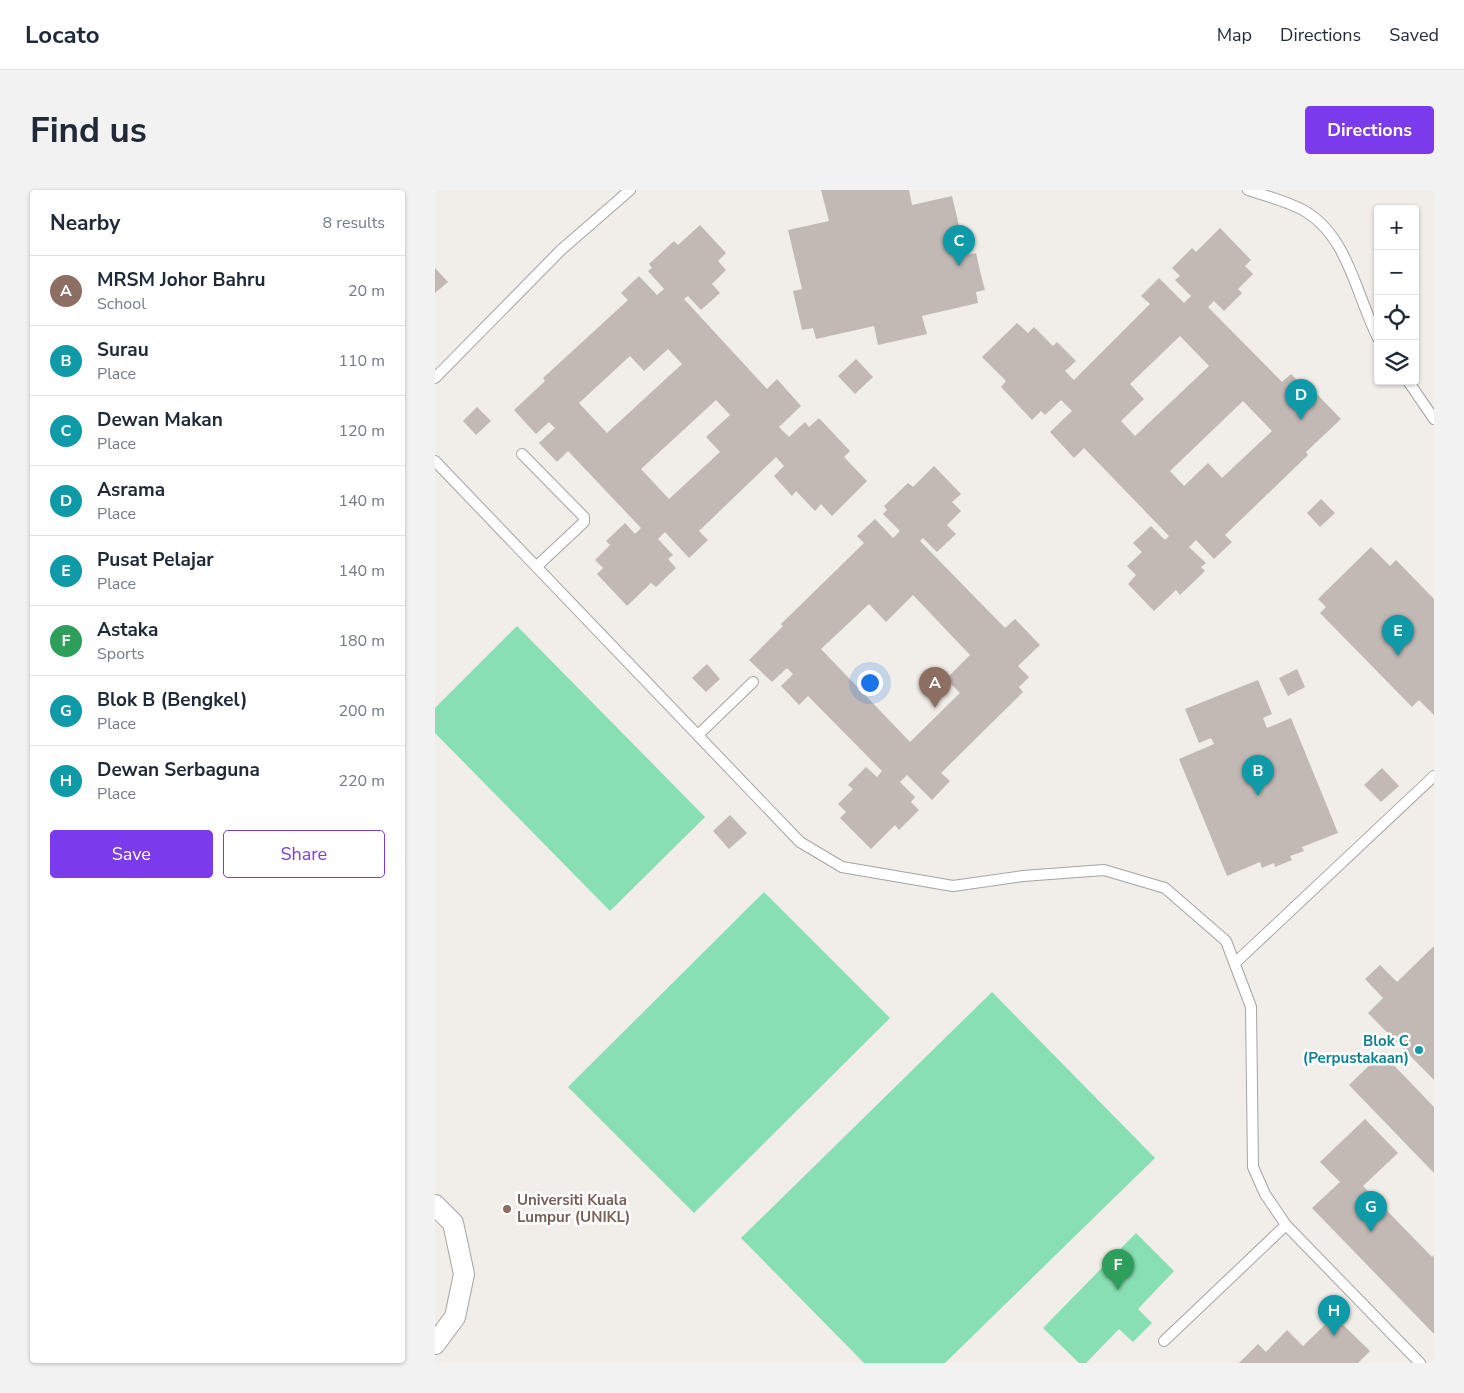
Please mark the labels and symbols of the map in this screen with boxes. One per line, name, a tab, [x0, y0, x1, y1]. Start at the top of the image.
pin: C	[943, 225, 975, 266]
pin: D	[1285, 379, 1317, 420]
pin: E	[1382, 615, 1414, 656]
pin: A	[919, 667, 951, 708]
your location	[857, 670, 883, 696]
pin: B	[1242, 755, 1274, 796]
place label: Blok C (Perpustakaan)	[1303, 1031, 1409, 1068]
marker: Blok C (Perpustakaan)	[1413, 1044, 1425, 1056]
place label: Universiti Kuala Lumpur (UNIKL)	[517, 1190, 630, 1227]
pin: G	[1355, 1191, 1387, 1232]
marker: Universiti Kuala Lumpur (UNIKL)	[501, 1203, 513, 1215]
pin: F	[1102, 1249, 1134, 1290]
pin: H	[1318, 1295, 1350, 1336]

